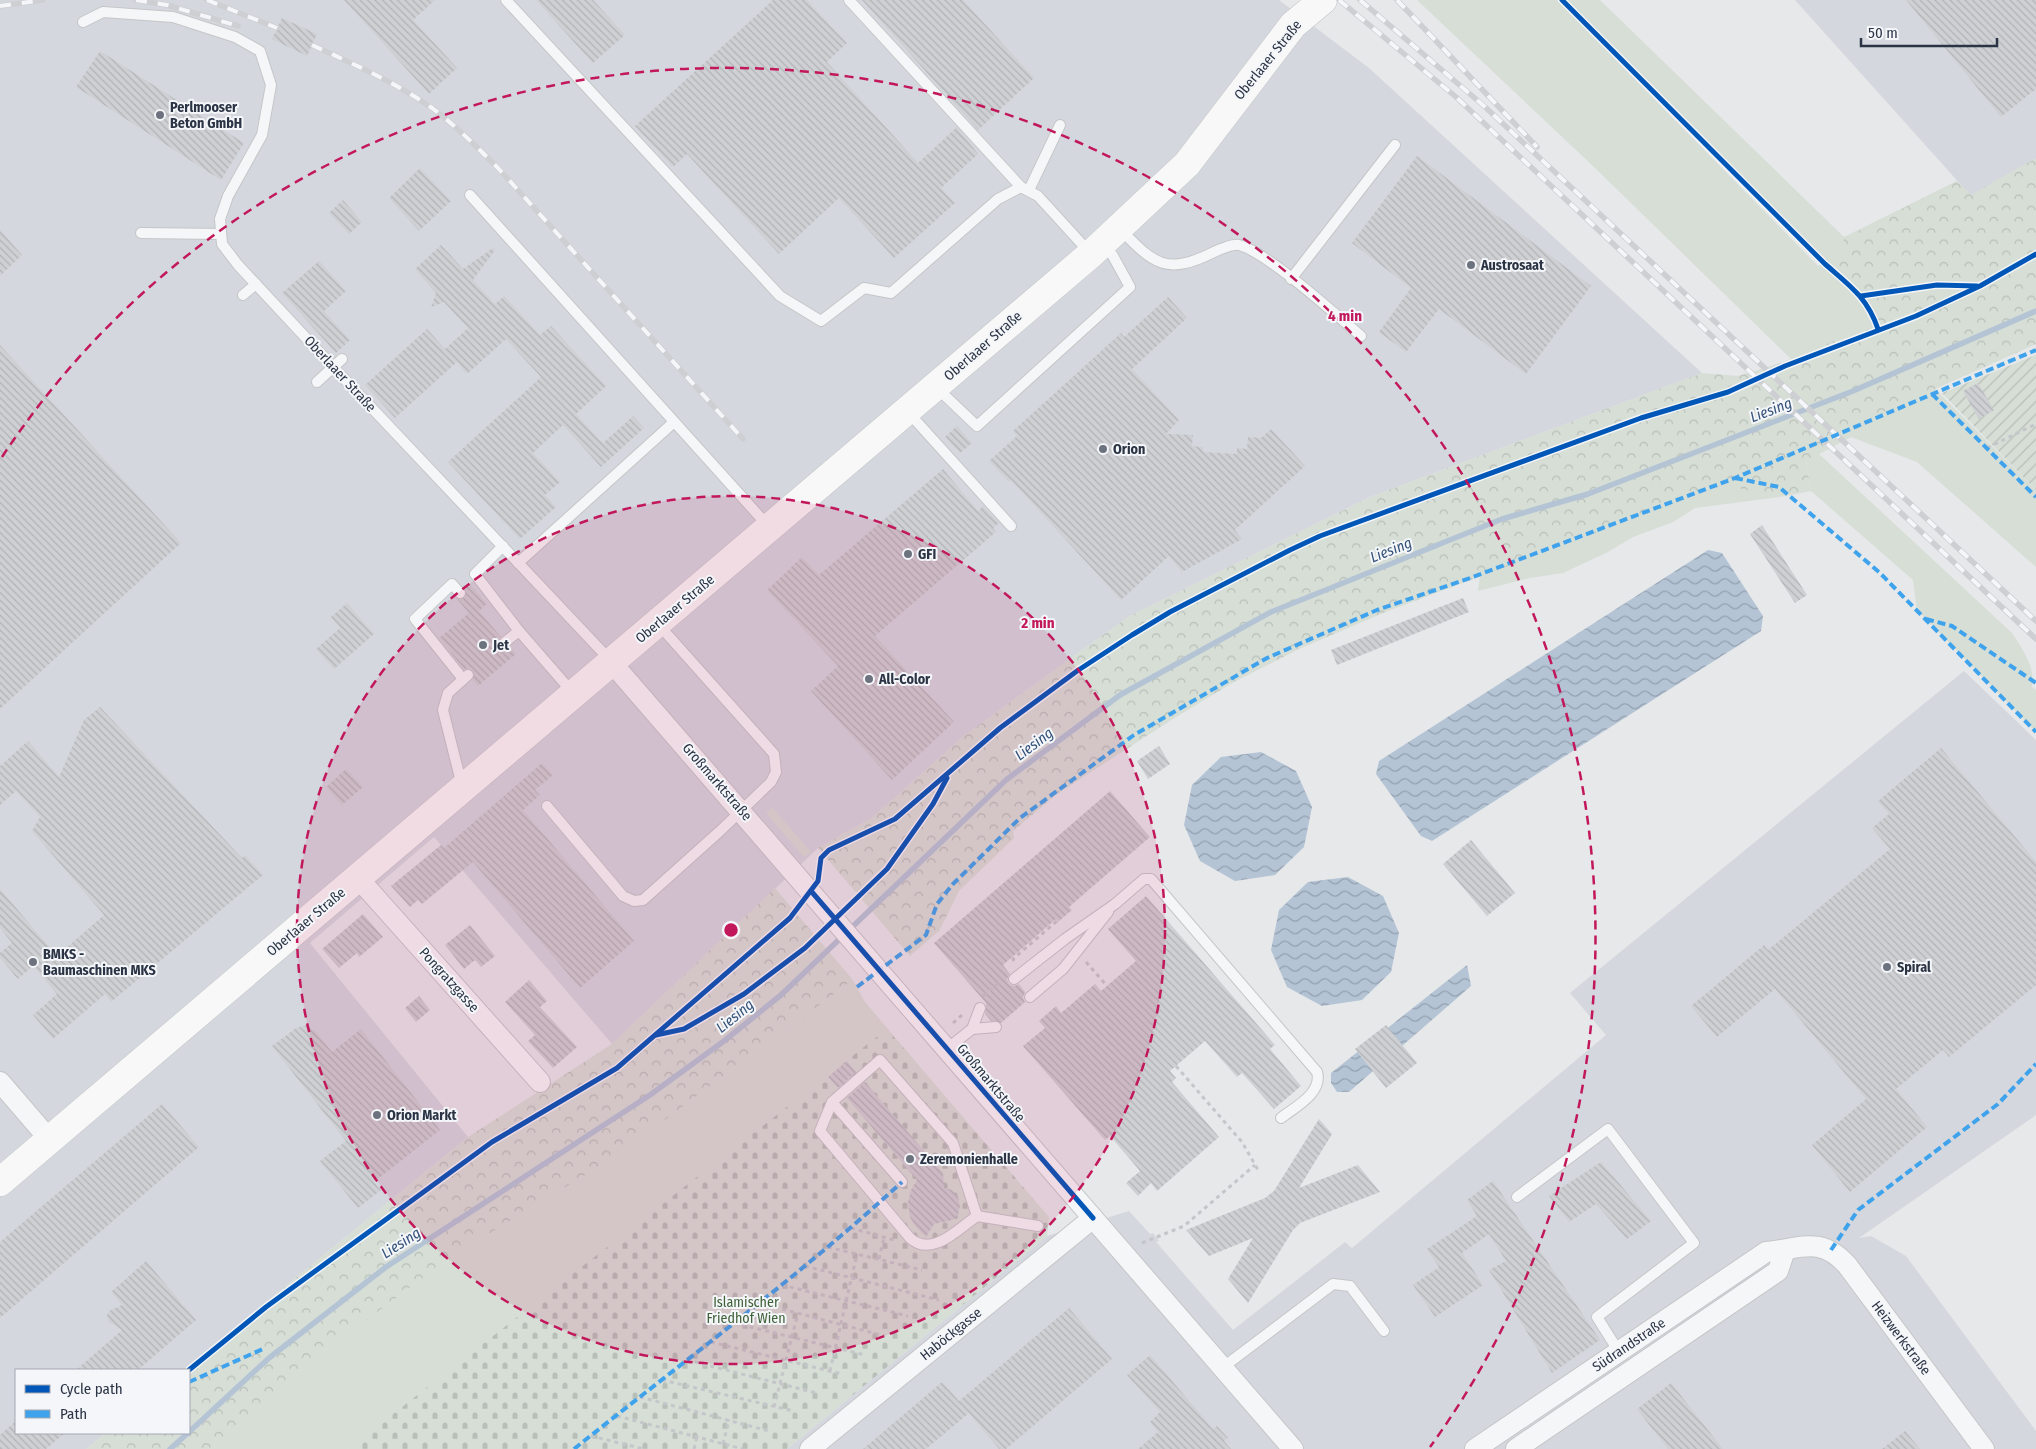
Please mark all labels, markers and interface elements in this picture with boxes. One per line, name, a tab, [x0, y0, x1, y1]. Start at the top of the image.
scale bar	[1861, 15, 1997, 47]
street label: Oberlaaer Straße	[1231, 17, 1305, 103]
text: 50 m	[1868, 24, 1898, 42]
place label: Perlmooser Beton GmbH	[170, 99, 242, 132]
marker: Perlmooser Beton GmbH	[154, 109, 166, 121]
place label: Austrosaat	[1480, 257, 1545, 274]
marker: Austrosaat	[1465, 259, 1477, 271]
text: 4 min	[1328, 307, 1362, 325]
street label: Oberlaaer Straße	[941, 308, 1025, 384]
street label: Oberlaaer Straße	[300, 332, 380, 416]
water label: Liesing	[1748, 394, 1795, 426]
place label: Orion	[1113, 441, 1145, 458]
marker: Orion	[1097, 443, 1109, 455]
water label: Liesing	[1368, 533, 1415, 566]
place label: GFI	[918, 546, 936, 563]
marker: GFI	[902, 548, 914, 560]
street label: Oberlaaer Straße	[632, 571, 718, 647]
text: 2 min	[1020, 614, 1055, 632]
place label: Jet	[492, 637, 510, 654]
marker: Jet	[477, 639, 489, 651]
place label: All-Color	[878, 671, 931, 688]
marker: All-Color	[863, 673, 875, 685]
water label: Liesing	[1011, 724, 1057, 764]
street label: Großmarktstraße	[679, 740, 755, 824]
street label: Oberlaaer Straße	[263, 884, 349, 960]
centre of rings	[722, 921, 740, 939]
street label: Pongratzgasse	[415, 944, 483, 1016]
place label: BMKS - Baumaschinen MKS	[43, 946, 156, 979]
marker: BMKS - Baumaschinen MKS	[27, 956, 39, 968]
place label: Spiral	[1897, 959, 1931, 976]
marker: Spiral	[1881, 961, 1893, 973]
water label: Liesing	[713, 995, 758, 1037]
street label: Großmarktstraße	[953, 1040, 1029, 1126]
place label: Orion Markt	[387, 1107, 458, 1124]
marker: Orion Markt	[371, 1109, 383, 1121]
place label: Zeremonienhalle	[920, 1151, 1018, 1168]
marker: Zeremonienhalle	[904, 1153, 916, 1165]
water label: Liesing	[378, 1224, 424, 1262]
park label: Islamischer Friedhof Wien	[706, 1294, 786, 1327]
street label: Heizwerkstraße	[1868, 1298, 1934, 1378]
street label: Haböckgasse	[917, 1304, 985, 1364]
street label: Südrandstraße	[1589, 1314, 1669, 1376]
legend	[15, 1369, 190, 1434]
text: Cycle path	[60, 1380, 123, 1398]
text: Path	[60, 1405, 87, 1423]

